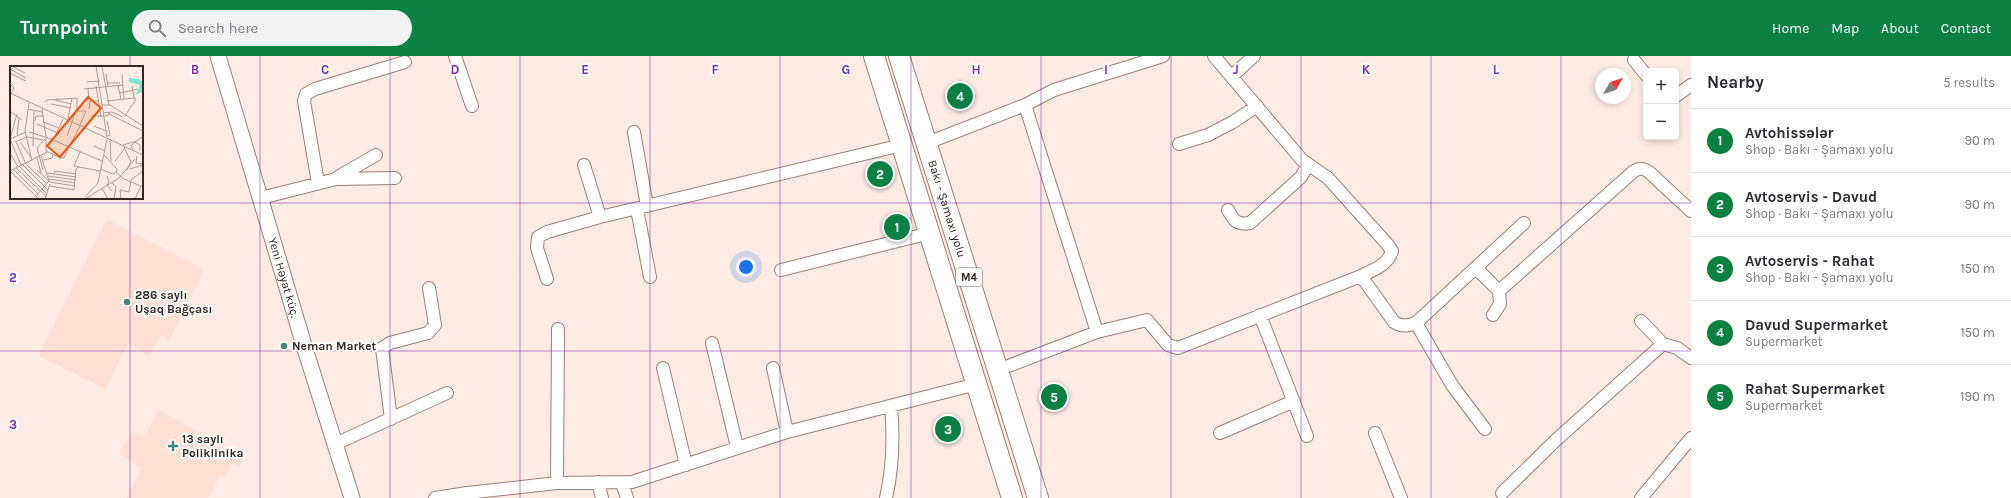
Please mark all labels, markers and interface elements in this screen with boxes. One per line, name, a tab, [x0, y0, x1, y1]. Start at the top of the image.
search box	[132, 10, 412, 46]
text: Turnpoint	[20, 17, 108, 39]
icon: search	[146, 17, 168, 39]
text: Search here	[178, 19, 258, 37]
text: Home	[1772, 20, 1809, 37]
text: Map	[1831, 20, 1859, 37]
text: About	[1881, 20, 1919, 37]
text: Contact	[1941, 20, 1991, 37]
text: B	[191, 62, 199, 77]
text: C	[321, 62, 329, 77]
text: D	[451, 62, 460, 77]
text: E	[581, 62, 589, 77]
text: F	[711, 62, 719, 77]
text: G	[842, 62, 850, 77]
text: H	[971, 62, 981, 77]
text: I	[1104, 62, 1108, 77]
text: J	[1233, 62, 1239, 77]
text: K	[1362, 62, 1371, 77]
text: L	[1493, 62, 1500, 77]
inset map	[10, 66, 143, 199]
north arrow	[1595, 68, 1631, 104]
map controls	[1643, 68, 1679, 140]
button: +	[1643, 68, 1679, 104]
text: Nearby	[1707, 72, 1764, 92]
text: 5 results	[1943, 75, 1995, 90]
pin: 4	[947, 81, 973, 111]
button: −	[1643, 104, 1679, 140]
text: Avtohissələr	[1745, 124, 1834, 142]
text: 1	[1718, 133, 1722, 148]
text: 90 m	[1964, 133, 1995, 148]
text: Shop · Bakı - Şamaxı yolu	[1745, 142, 1894, 157]
street label: Bakı - Şamaxı yolu	[925, 158, 969, 259]
pin: 2	[867, 159, 893, 189]
text: Avtoservis - Davud	[1745, 188, 1877, 206]
text: 2	[1716, 197, 1724, 212]
text: 90 m	[1964, 197, 1995, 212]
text: Shop · Bakı - Şamaxı yolu	[1745, 206, 1894, 221]
pin: 1	[884, 212, 910, 242]
street label: Yeni Həyat küç.	[265, 236, 302, 319]
text: Avtoservis - Rahat	[1745, 252, 1874, 270]
your location	[736, 257, 756, 277]
text: 3	[1716, 261, 1724, 276]
text: 150 m	[1960, 261, 1995, 276]
road number: M4	[956, 268, 982, 286]
text: 2	[9, 270, 17, 285]
text: Shop · Bakı - Şamaxı yolu	[1745, 270, 1894, 285]
place label: 286 saylı Uşaq Bağçası	[135, 288, 212, 316]
marker: 286 saylı Uşaq Bağçası	[122, 297, 132, 307]
text: Davud Supermarket	[1745, 316, 1888, 334]
text: 4	[1716, 325, 1724, 340]
text: 150 m	[1960, 325, 1995, 340]
text: Supermarket	[1745, 334, 1823, 349]
place label: Neman Market	[292, 339, 377, 353]
marker: Neman Market	[279, 341, 289, 351]
text: Rahat Supermarket	[1745, 380, 1885, 398]
pin: 5	[1041, 382, 1067, 412]
text: 5	[1716, 389, 1724, 404]
text: 190 m	[1960, 389, 1995, 404]
text: Supermarket	[1745, 398, 1823, 413]
pin: 3	[935, 414, 961, 444]
text: 3	[9, 417, 17, 432]
place label: 13 saylı Poliklinika	[182, 432, 244, 460]
marker: 13 saylı Poliklinika	[167, 440, 179, 452]

